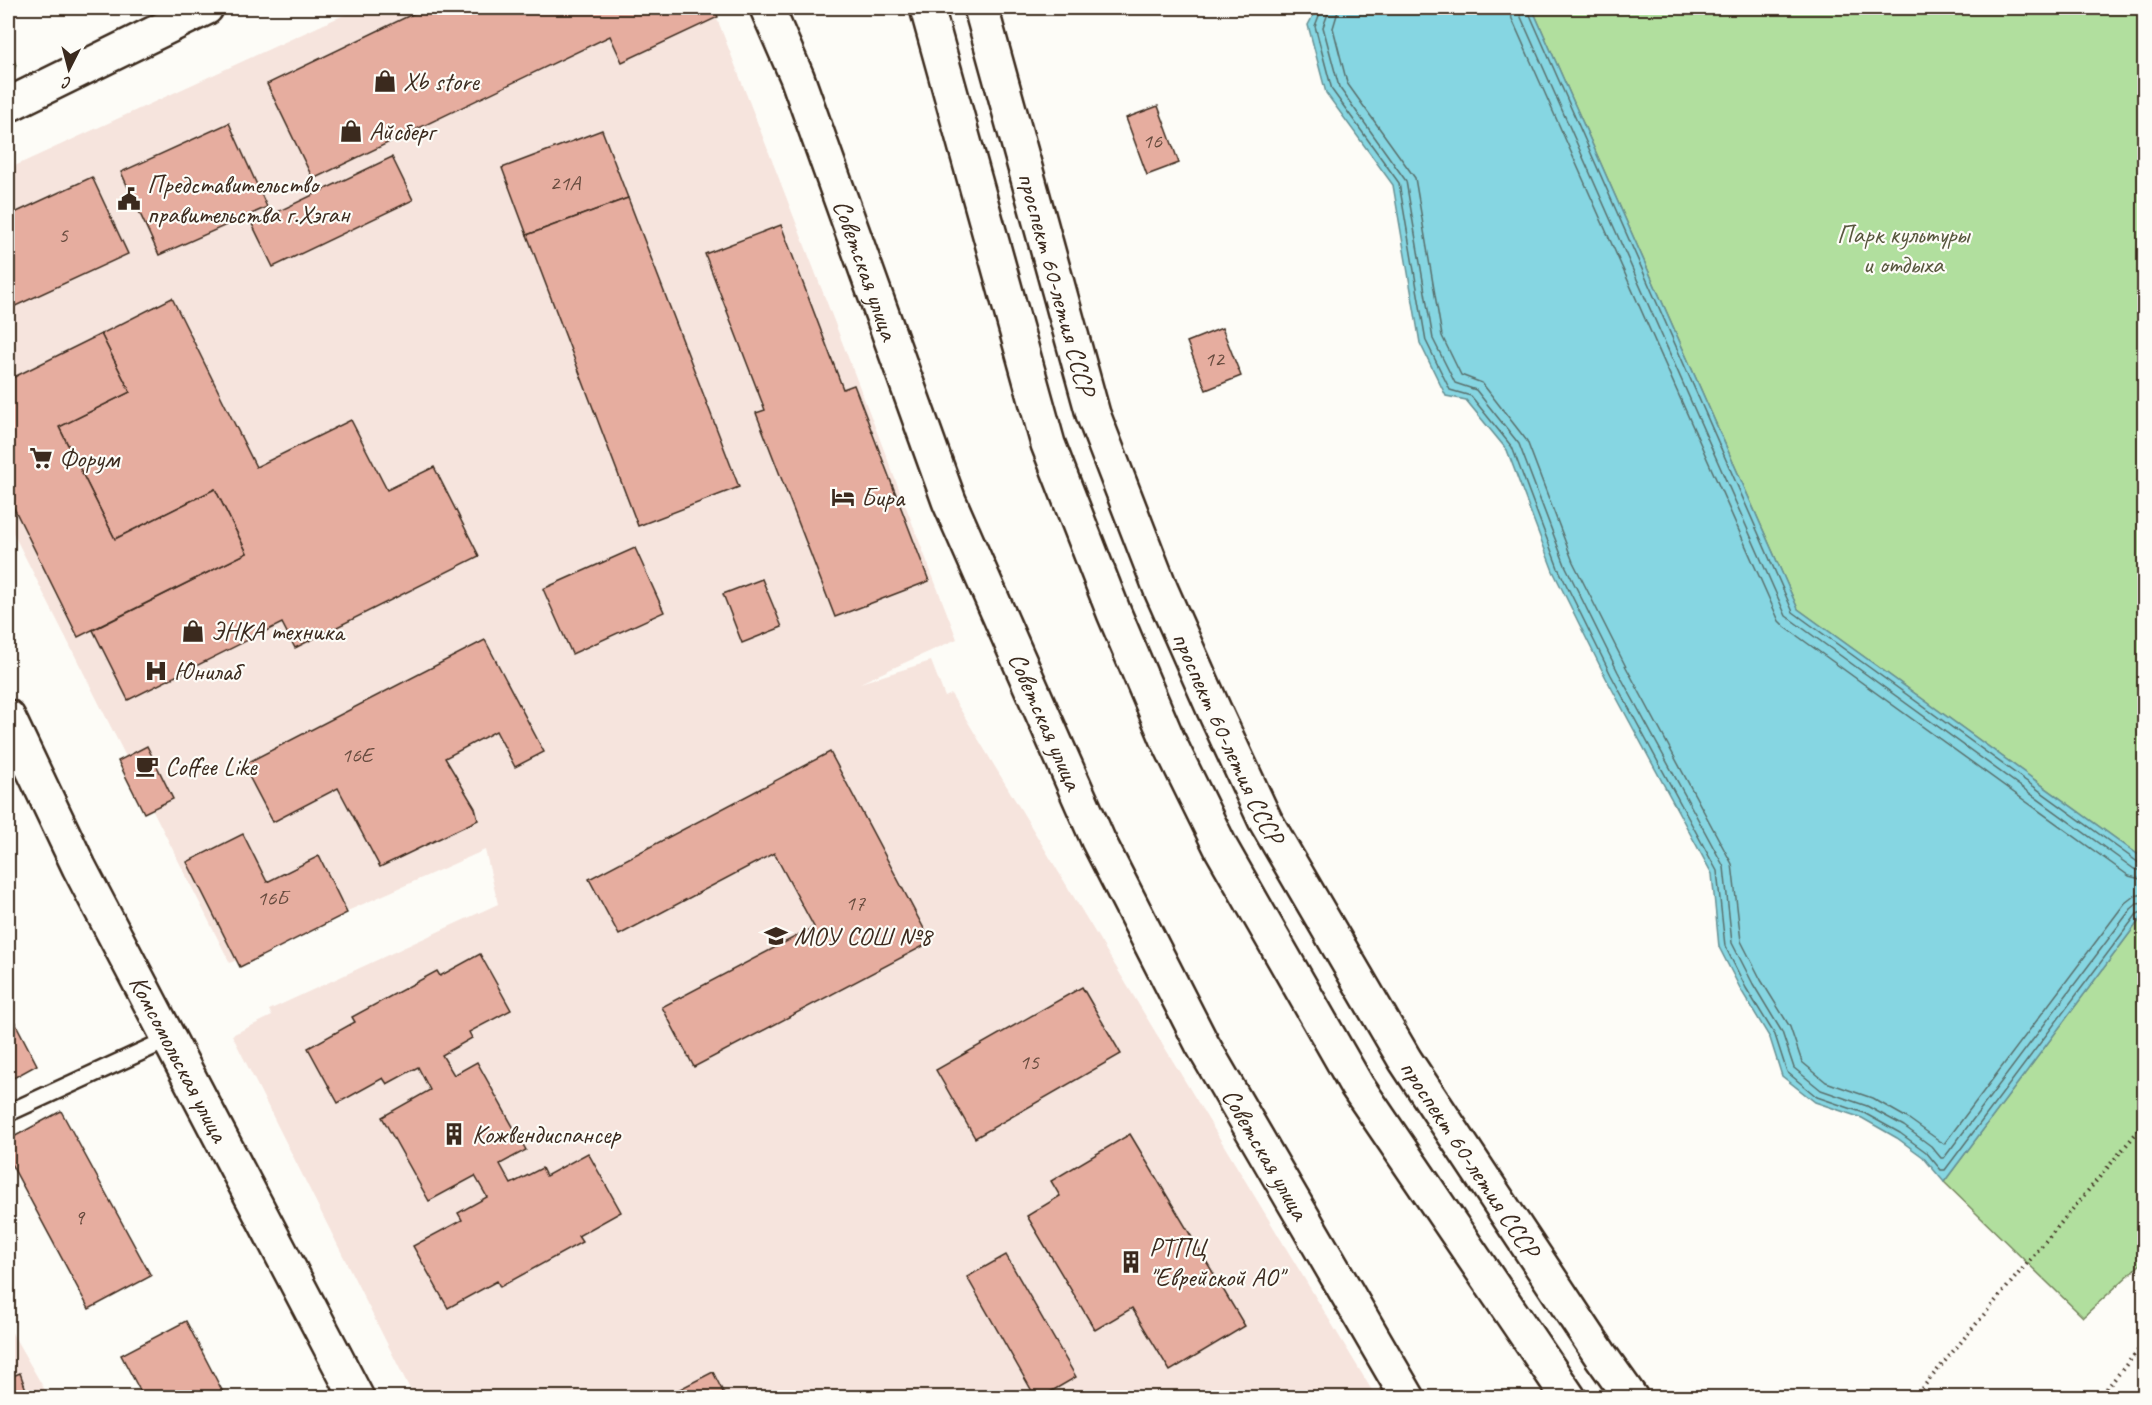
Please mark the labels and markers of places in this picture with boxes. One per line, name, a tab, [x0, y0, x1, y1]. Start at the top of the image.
place label: Xb store	[403, 65, 480, 98]
shop icon: Xb store	[372, 68, 398, 94]
place label: Айсберг	[369, 115, 438, 148]
shop icon: Айсберг	[338, 118, 364, 144]
place label: Представительство правительства г.Хэган	[147, 168, 351, 231]
public building icon: Представительство правительства г.Хэган	[116, 186, 142, 212]
place label: Форум	[59, 442, 121, 475]
supermarket icon: Форум	[28, 445, 54, 471]
place label: Бира	[861, 481, 906, 514]
hotel icon: Бира	[830, 484, 856, 510]
place label: ЭНКА техника	[211, 615, 346, 648]
shop icon: ЭНКА техника	[180, 618, 206, 644]
place label: Юнилаб	[174, 655, 245, 688]
hospital icon: Юнилаб	[143, 658, 169, 684]
place label: Coffee Like	[165, 750, 258, 783]
cafe icon: Coffee Like	[134, 753, 160, 779]
place label: МОУ СОШ №8	[794, 920, 934, 953]
school or university icon: МОУ СОШ №8	[763, 923, 789, 949]
place label: Кожвендиспансер	[472, 1118, 622, 1151]
building icon: Кожвендиспансер	[441, 1121, 467, 1147]
place label: РТПЦ "Еврейской АО"	[1149, 1231, 1288, 1294]
building icon: РТПЦ "Еврейской АО"	[1118, 1249, 1144, 1275]

